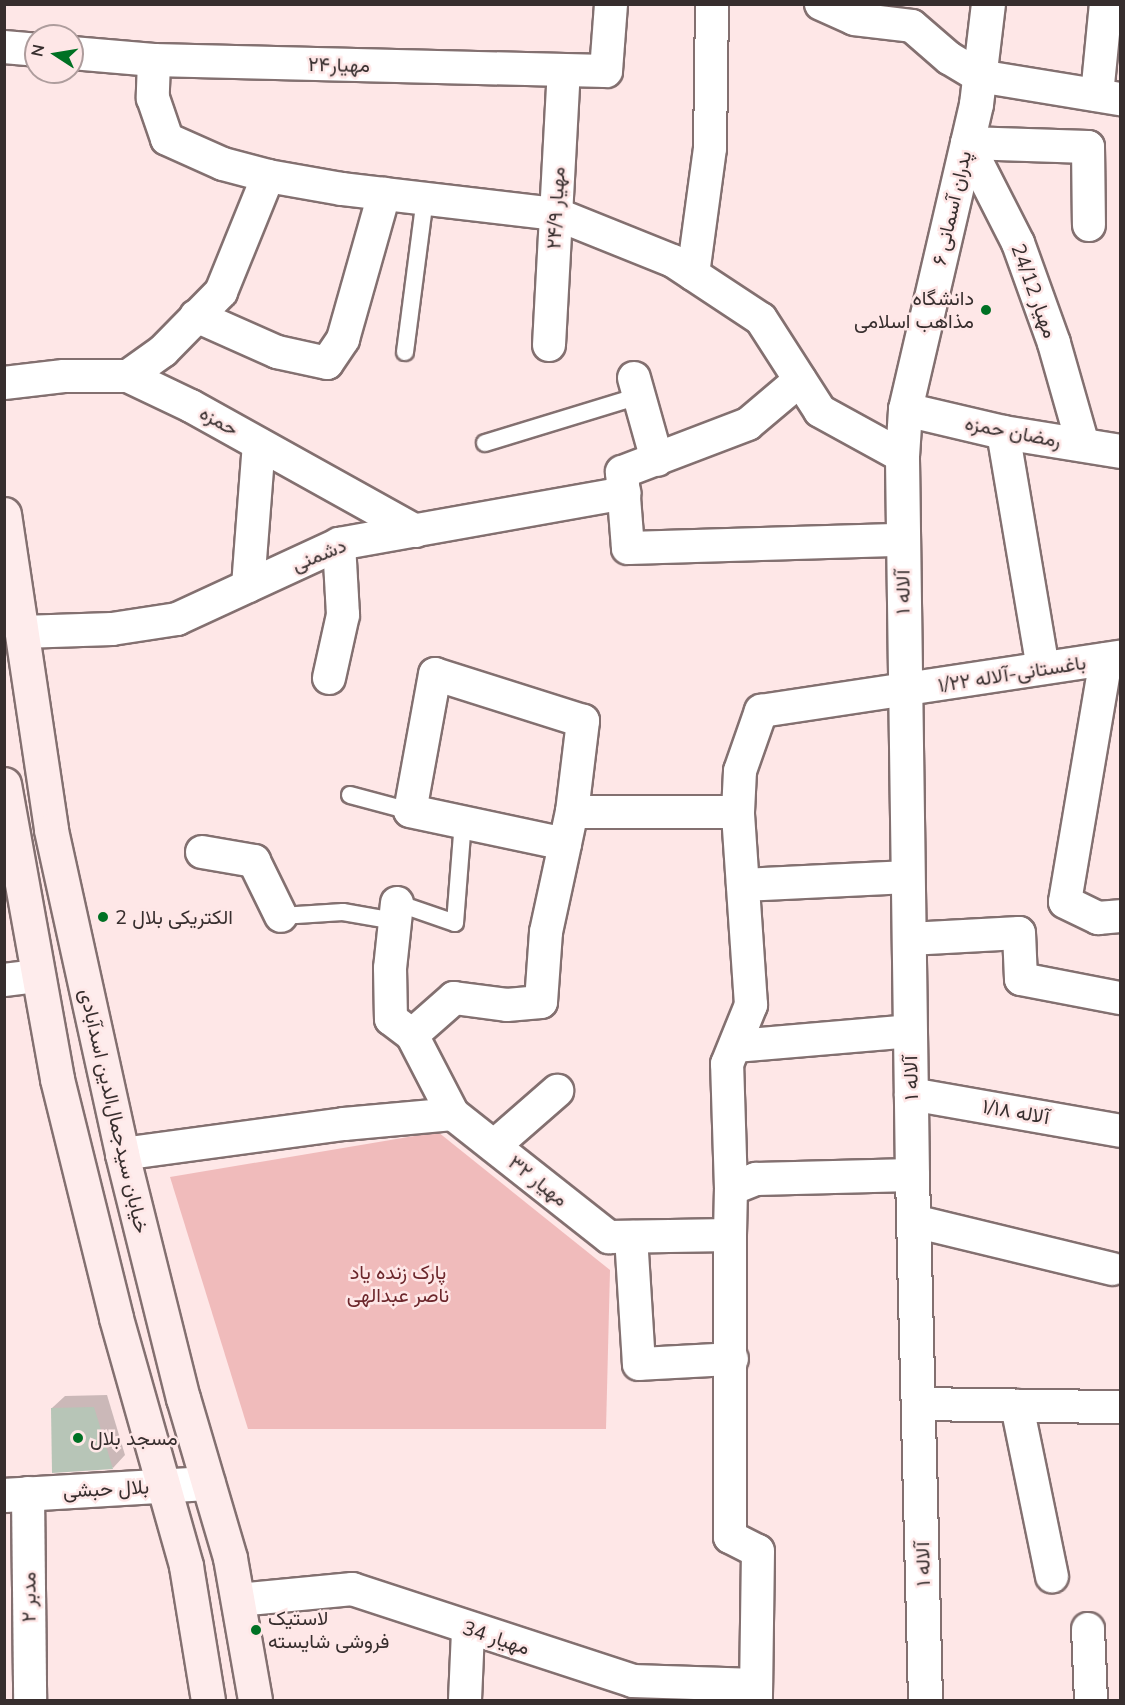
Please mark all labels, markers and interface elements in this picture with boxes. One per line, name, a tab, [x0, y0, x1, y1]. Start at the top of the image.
north arrow	[24, 24, 84, 84]
text: N	[26, 43, 50, 59]
street label: مهیار۲۴	[308, 52, 370, 78]
street label: پدران آسمانی ۶	[927, 149, 977, 267]
street label: مهیار ۲۴/۹	[542, 166, 570, 250]
street label: مهیار 24/12	[1006, 240, 1062, 342]
place label: دانشگاه مذاهب اسلامی	[854, 286, 974, 333]
marker: دانشگاه مذاهب اسلامی	[979, 303, 993, 317]
street label: حمزه	[196, 401, 242, 441]
street label: رمضان حمزه	[963, 411, 1063, 453]
street label: دشمنی	[288, 533, 350, 577]
street label: آلاله ۱	[891, 570, 915, 614]
street label: باغستانی-آلاله ۱/۲۲	[936, 650, 1088, 698]
place label: الکتریکی بلال 2	[115, 905, 233, 929]
marker: الکتریکی بلال 2	[96, 910, 110, 924]
street label: خیابان سیدجمال‌الدین اسدآبادی	[74, 986, 154, 1236]
street label: آلاله ۱	[899, 1056, 923, 1100]
street label: آلاله ۱/۱۸	[981, 1094, 1051, 1130]
street label: مهیار ۳۲	[504, 1150, 572, 1212]
park label: پارک زنده یاد ناصر عبدالهی	[347, 1261, 449, 1308]
place label: مسجد بلال	[90, 1426, 178, 1450]
marker: مسجد بلال	[71, 1431, 85, 1445]
street label: بلال حبشی	[62, 1475, 150, 1503]
street label: آلاله ۱	[911, 1542, 935, 1586]
street label: مدبر ۲	[17, 1572, 41, 1622]
place label: لاستیک فروشی شایسته	[268, 1606, 389, 1653]
street label: مهیار 34	[459, 1616, 533, 1660]
marker: لاستیک فروشی شایسته	[249, 1623, 263, 1637]

